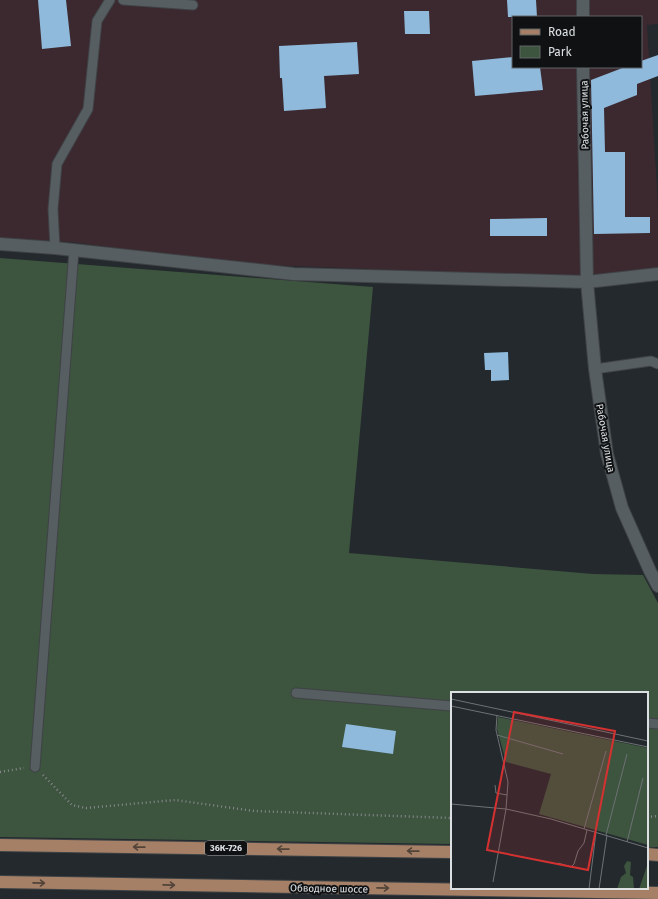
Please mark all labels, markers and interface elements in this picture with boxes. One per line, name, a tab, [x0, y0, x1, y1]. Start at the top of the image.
legend	[512, 16, 642, 68]
text: Road	[548, 25, 576, 39]
text: Park	[548, 45, 572, 59]
street label: Рабочая улица	[578, 80, 592, 150]
street label: Рабочая улица	[593, 403, 617, 473]
inset map	[451, 692, 648, 889]
road number: 36К-726	[205, 841, 247, 855]
one-way arrow	[133, 843, 146, 851]
one-way arrow	[277, 845, 290, 853]
one-way arrow	[407, 847, 420, 855]
one-way arrow	[32, 879, 45, 887]
one-way arrow	[162, 881, 175, 889]
street label: Обводное шоссе	[290, 882, 368, 896]
one-way arrow	[376, 885, 389, 892]

